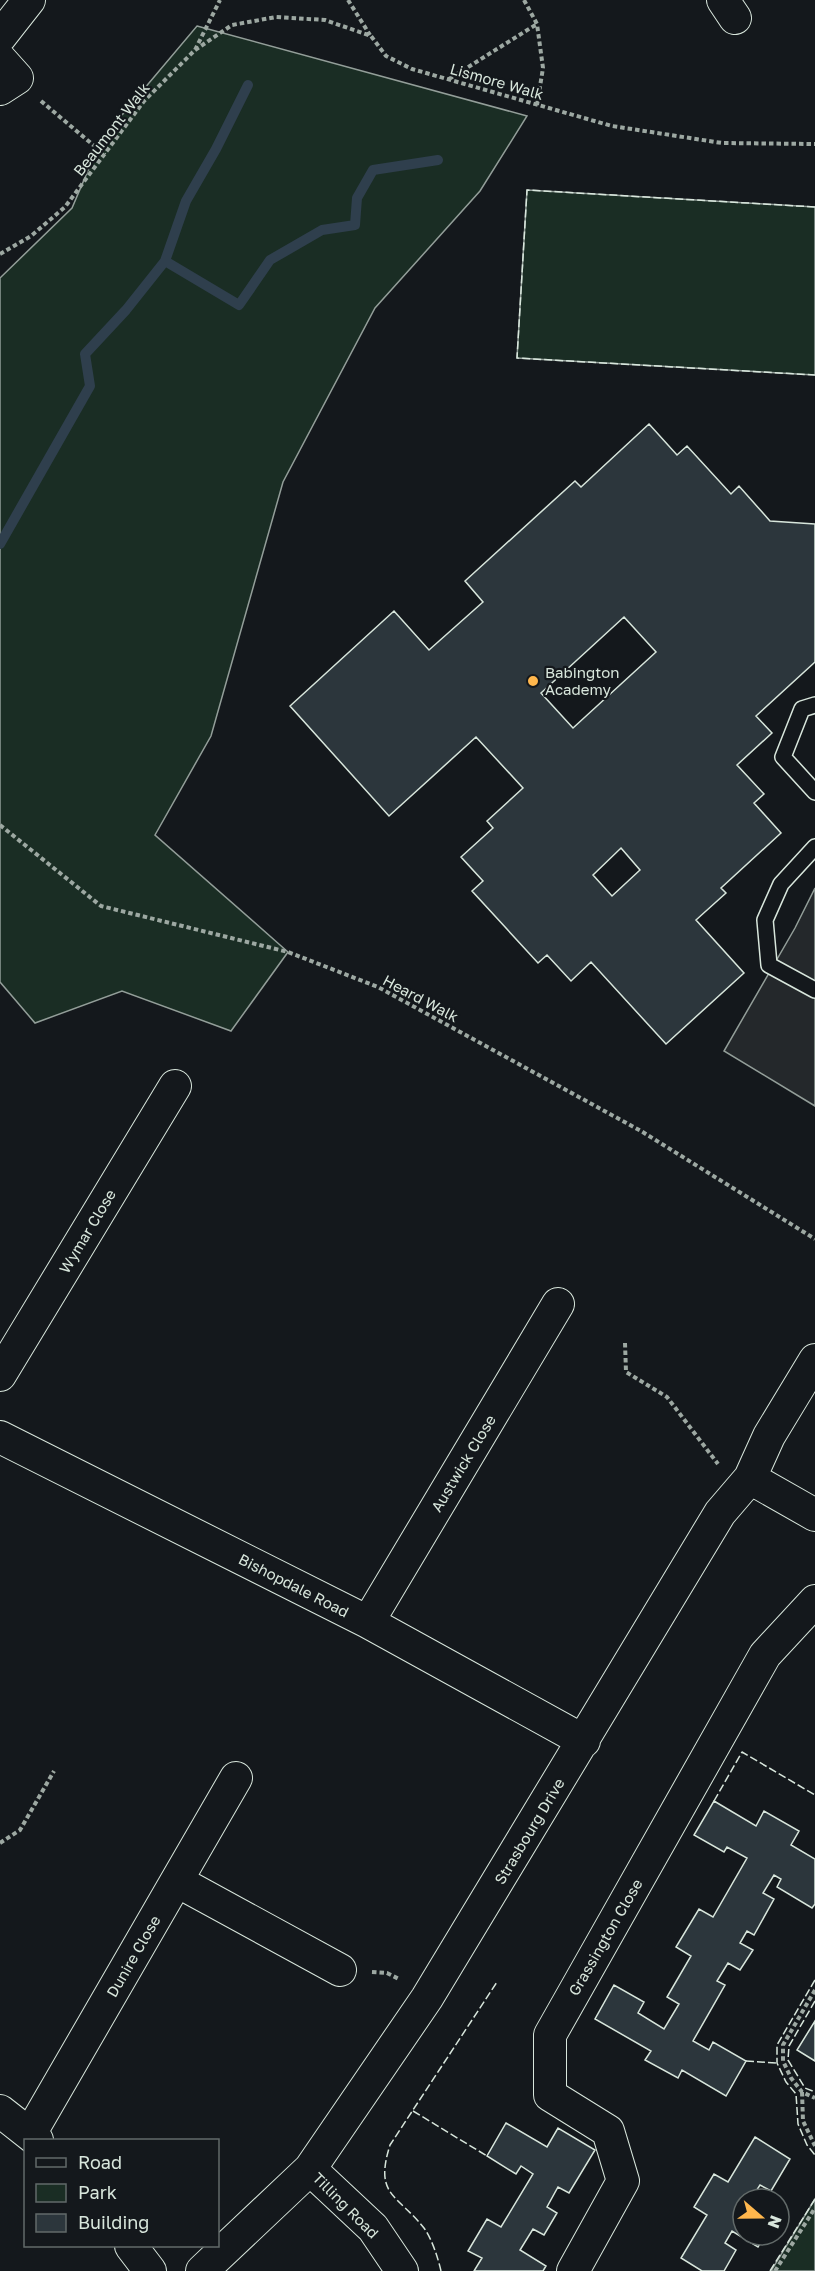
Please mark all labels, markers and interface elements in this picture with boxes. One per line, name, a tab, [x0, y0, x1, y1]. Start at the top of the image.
street label: Lismore Walk	[448, 59, 546, 103]
street label: Beaumont Walk	[69, 79, 153, 179]
place label: Babington Academy	[545, 663, 619, 698]
marker: Babington Academy	[526, 674, 540, 688]
street label: Heard Walk	[380, 971, 462, 1026]
street label: Wymar Close	[55, 1186, 119, 1276]
street label: Austwick Close	[427, 1411, 499, 1515]
street label: Bishopdale Road	[236, 1550, 352, 1620]
street label: Strasbourg Drive	[490, 1774, 568, 1887]
street label: Grassington Close	[564, 1875, 646, 1998]
street label: Dunire Close	[102, 1912, 164, 2000]
legend	[24, 2139, 219, 2247]
text: Road	[78, 2151, 122, 2173]
street label: Tilling Road	[309, 2168, 383, 2242]
text: Park	[78, 2181, 117, 2203]
north arrow	[731, 2187, 791, 2247]
text: Building	[78, 2211, 149, 2233]
text: N	[764, 2213, 787, 2231]

